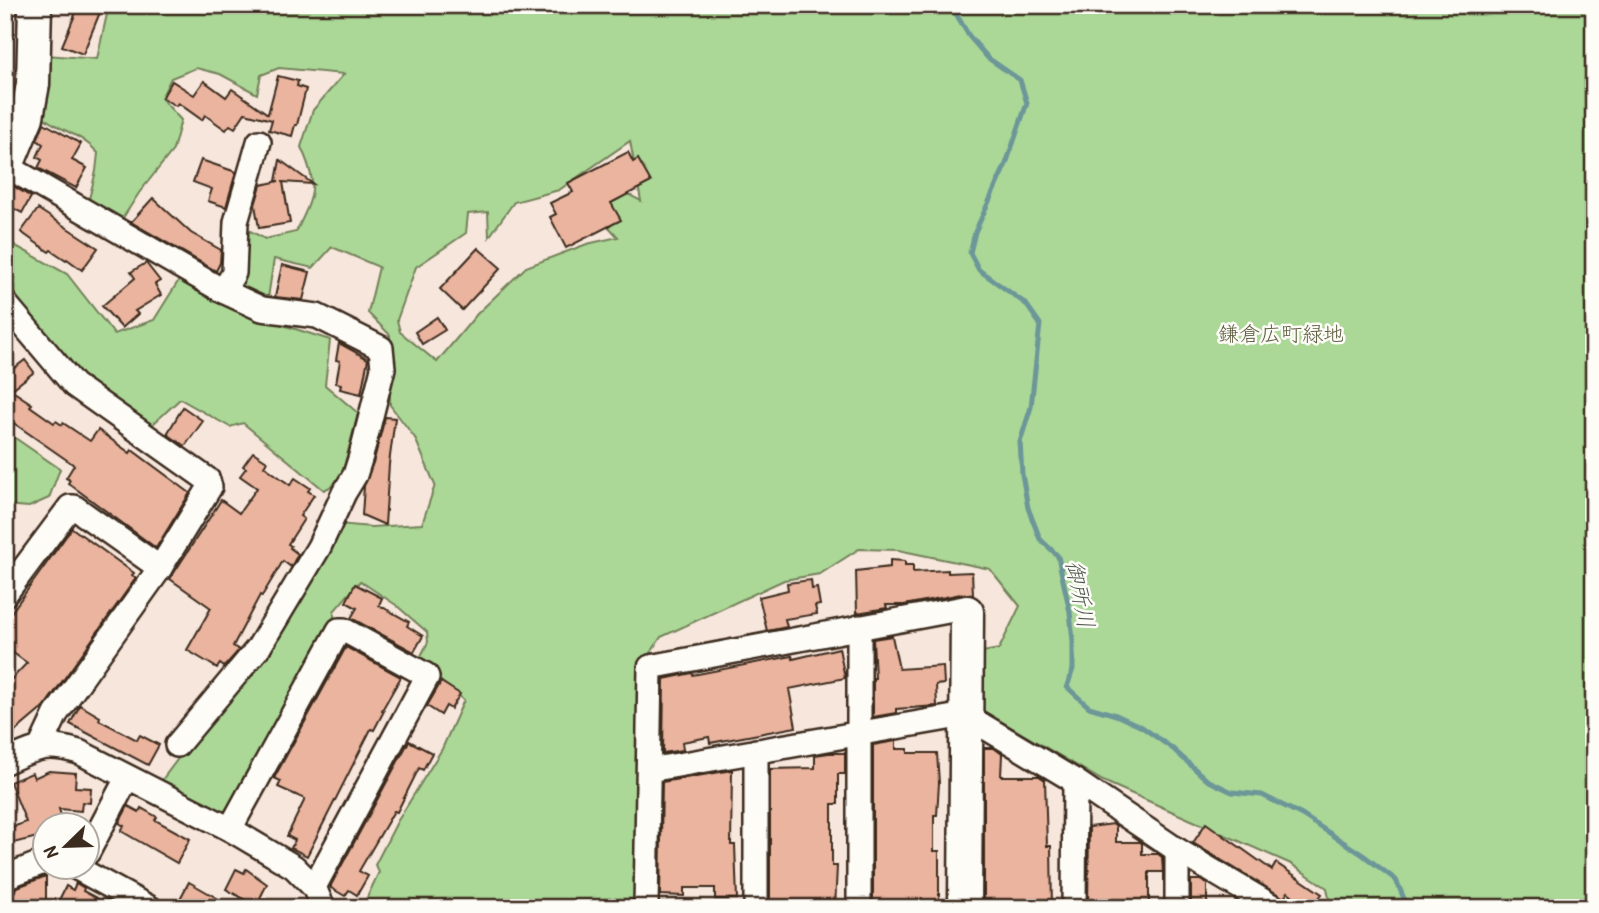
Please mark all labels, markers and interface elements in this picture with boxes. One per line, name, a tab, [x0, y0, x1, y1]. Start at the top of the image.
park label: 鎌倉広町緑地	[1218, 319, 1344, 348]
water label: 御所川	[1059, 557, 1103, 631]
north arrow	[32, 811, 102, 881]
text: N	[36, 843, 64, 862]

